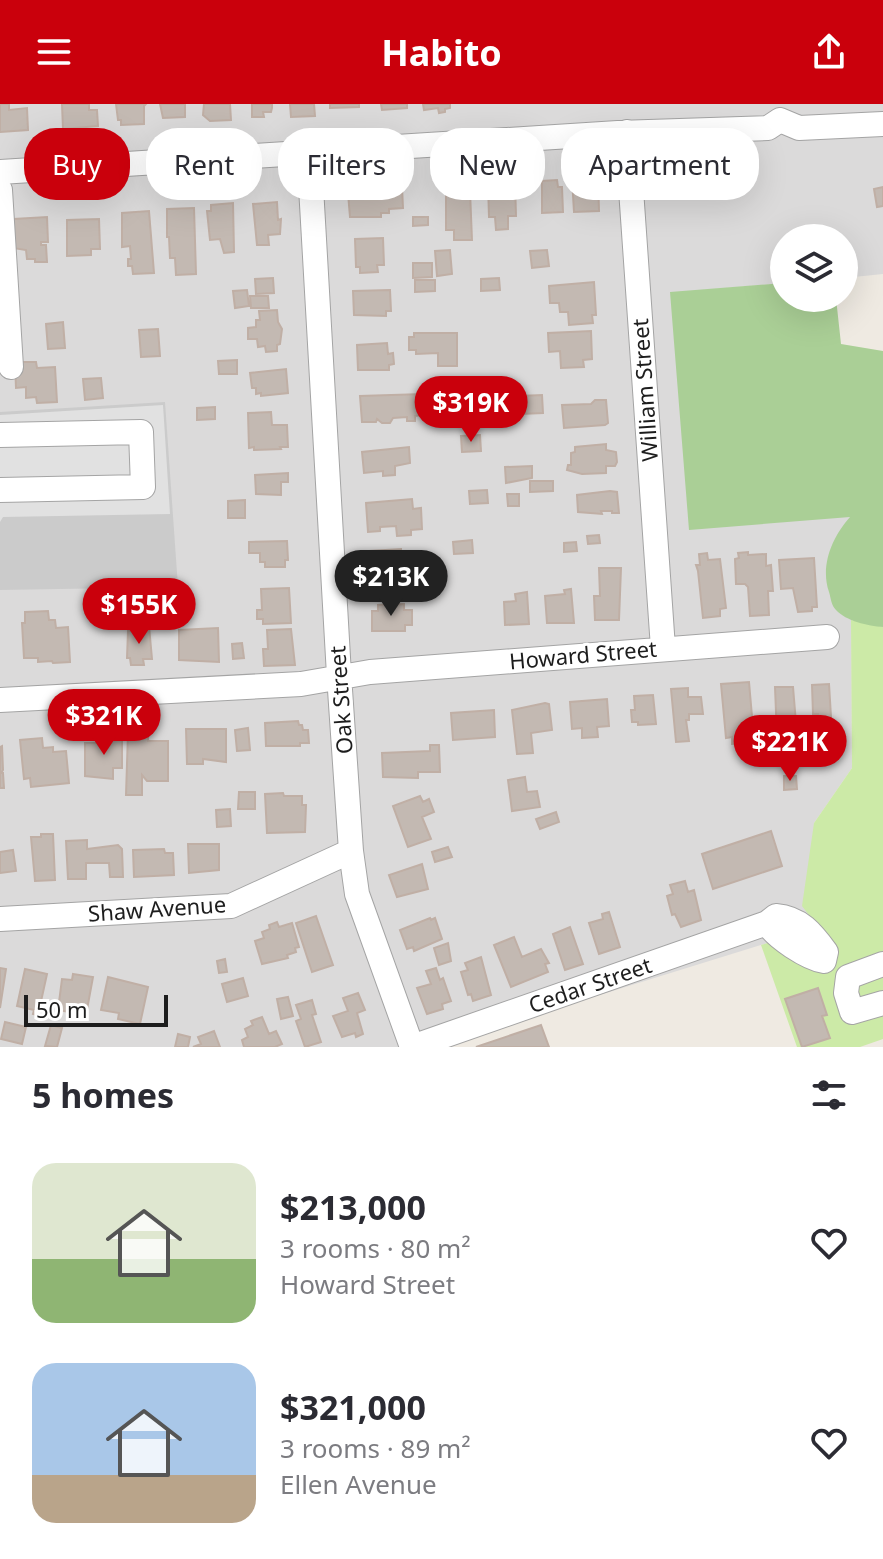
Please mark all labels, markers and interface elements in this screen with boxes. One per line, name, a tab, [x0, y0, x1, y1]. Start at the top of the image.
text: Habito	[381, 28, 502, 77]
icon: menu	[32, 30, 76, 74]
icon: share	[807, 30, 851, 74]
chip: Buy	[24, 128, 130, 200]
chip: Rent	[146, 128, 262, 200]
chip: Filters	[278, 128, 414, 200]
chip: New	[430, 128, 545, 200]
chip: Apartment	[561, 128, 759, 200]
map controls	[770, 224, 858, 312]
button: layers	[770, 224, 858, 312]
street label: William Street	[624, 318, 664, 463]
pin: $319K	[415, 376, 527, 444]
text: $319K	[433, 384, 509, 420]
pin: $213K	[335, 550, 447, 618]
text: $213K	[353, 558, 429, 594]
pin: $155K	[83, 578, 195, 646]
text: $155K	[101, 586, 177, 622]
street label: Howard Street	[508, 633, 658, 675]
street label: Oak Street	[321, 645, 359, 755]
pin: $321K	[48, 689, 160, 757]
text: $321K	[66, 697, 142, 733]
pin: $221K	[734, 715, 846, 783]
text: $221K	[752, 723, 828, 759]
street label: Shaw Avenue	[87, 888, 227, 928]
street label: Cedar Street	[524, 949, 655, 1019]
scale bar	[24, 991, 168, 1027]
text: 50 m	[36, 994, 87, 1024]
text: 5 homes	[32, 1072, 174, 1118]
icon: filters	[807, 1073, 851, 1117]
text: $213,000	[280, 1184, 426, 1230]
icon: home	[96, 1195, 192, 1291]
icon: heart	[807, 1221, 851, 1265]
text: 3 rooms · 80 m²	[280, 1230, 470, 1266]
text: Howard Street	[280, 1266, 455, 1302]
text: $321,000	[280, 1384, 426, 1430]
icon: home	[96, 1395, 192, 1491]
icon: heart	[807, 1421, 851, 1465]
text: 3 rooms · 89 m²	[280, 1430, 470, 1466]
text: Ellen Avenue	[280, 1466, 437, 1502]

